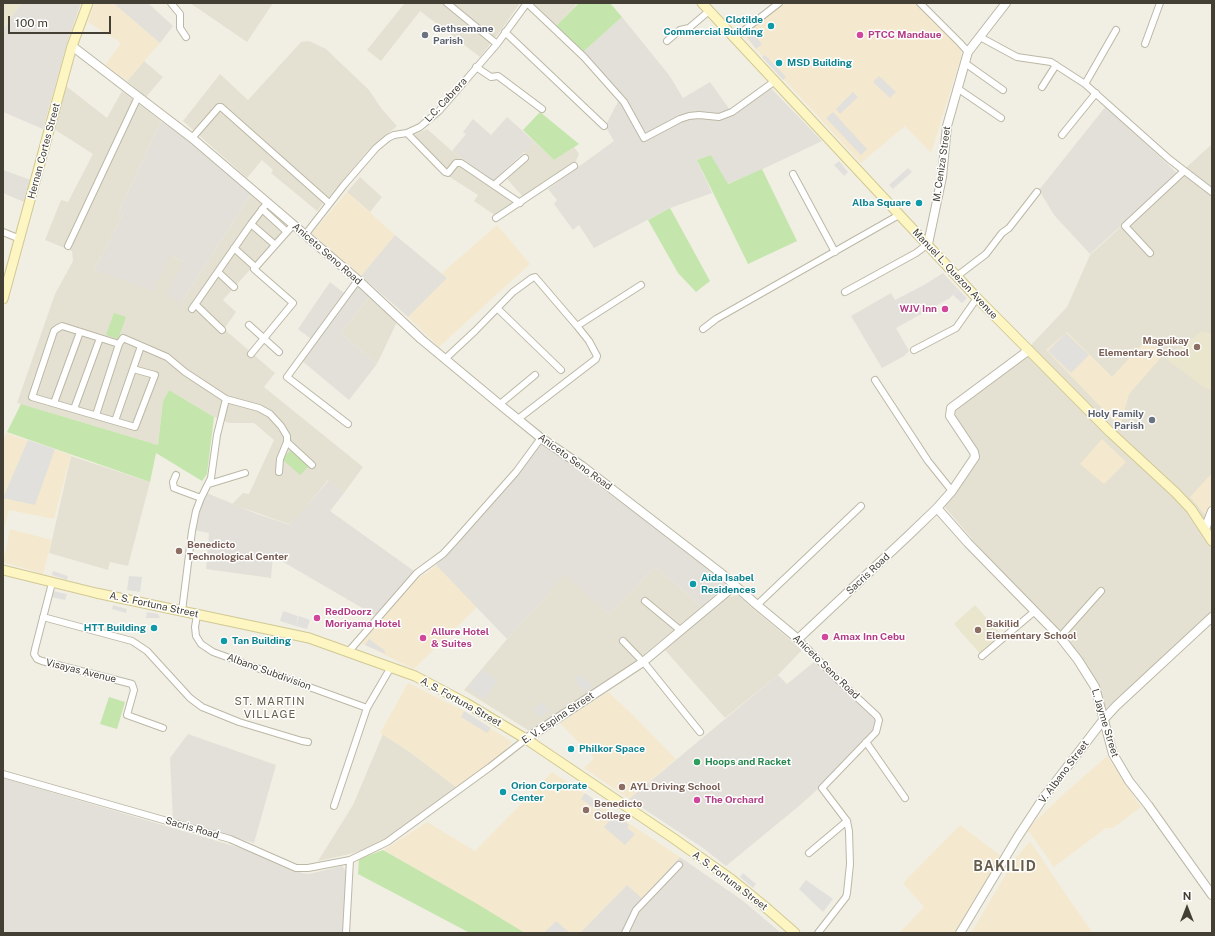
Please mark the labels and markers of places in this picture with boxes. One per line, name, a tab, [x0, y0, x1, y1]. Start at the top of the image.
place label: Clotilde Commercial Building	[663, 14, 763, 38]
marker: Clotilde Commercial Building	[766, 21, 776, 31]
place label: Gethsemane Parish	[433, 23, 494, 46]
place label: PTCC Mandaue	[868, 29, 941, 41]
marker: Gethsemane Parish	[420, 30, 430, 40]
marker: PTCC Mandaue	[855, 30, 865, 40]
place label: MSD Building	[787, 57, 852, 69]
marker: MSD Building	[774, 58, 784, 68]
place label: Alba Square	[852, 197, 911, 209]
marker: Alba Square	[914, 198, 924, 208]
place label: WJV Inn	[900, 303, 937, 315]
marker: WJV Inn	[940, 304, 950, 314]
place label: Maguikay Elementary School	[1099, 335, 1189, 358]
marker: Maguikay Elementary School	[1192, 342, 1202, 352]
place label: Holy Family Parish	[1088, 408, 1144, 432]
marker: Holy Family Parish	[1147, 415, 1157, 425]
place label: Benedicto Technological Center	[187, 539, 288, 562]
marker: Benedicto Technological Center	[174, 546, 184, 556]
place label: Aida Isabel Residences	[701, 572, 756, 596]
marker: Aida Isabel Residences	[688, 579, 698, 589]
place label: RedDoorz Moriyama Hotel	[325, 606, 401, 630]
marker: RedDoorz Moriyama Hotel	[312, 613, 322, 623]
place label: Bakilid Elementary School	[986, 618, 1076, 642]
place label: HTT Building	[84, 622, 146, 634]
marker: HTT Building	[149, 623, 159, 633]
marker: Bakilid Elementary School	[973, 625, 983, 635]
place label: Allure Hotel & Suites	[431, 626, 489, 650]
place label: Amax Inn Cebu	[833, 631, 905, 643]
marker: Amax Inn Cebu	[820, 632, 830, 642]
marker: Allure Hotel & Suites	[418, 633, 428, 643]
place label: Tan Building	[232, 635, 291, 647]
marker: Tan Building	[219, 636, 229, 646]
place label: Philkor Space	[579, 743, 645, 755]
marker: Philkor Space	[566, 744, 576, 754]
place label: Hoops and Racket	[705, 756, 791, 768]
marker: Hoops and Racket	[692, 757, 702, 767]
place label: Orion Corporate Center	[511, 780, 587, 804]
place label: AYL Driving School	[630, 781, 721, 793]
marker: AYL Driving School	[617, 782, 627, 792]
marker: Orion Corporate Center	[498, 787, 508, 797]
place label: The Orchard	[705, 794, 764, 806]
marker: The Orchard	[692, 795, 702, 805]
place label: Benedicto College	[594, 798, 642, 822]
marker: Benedicto College	[581, 805, 591, 815]

